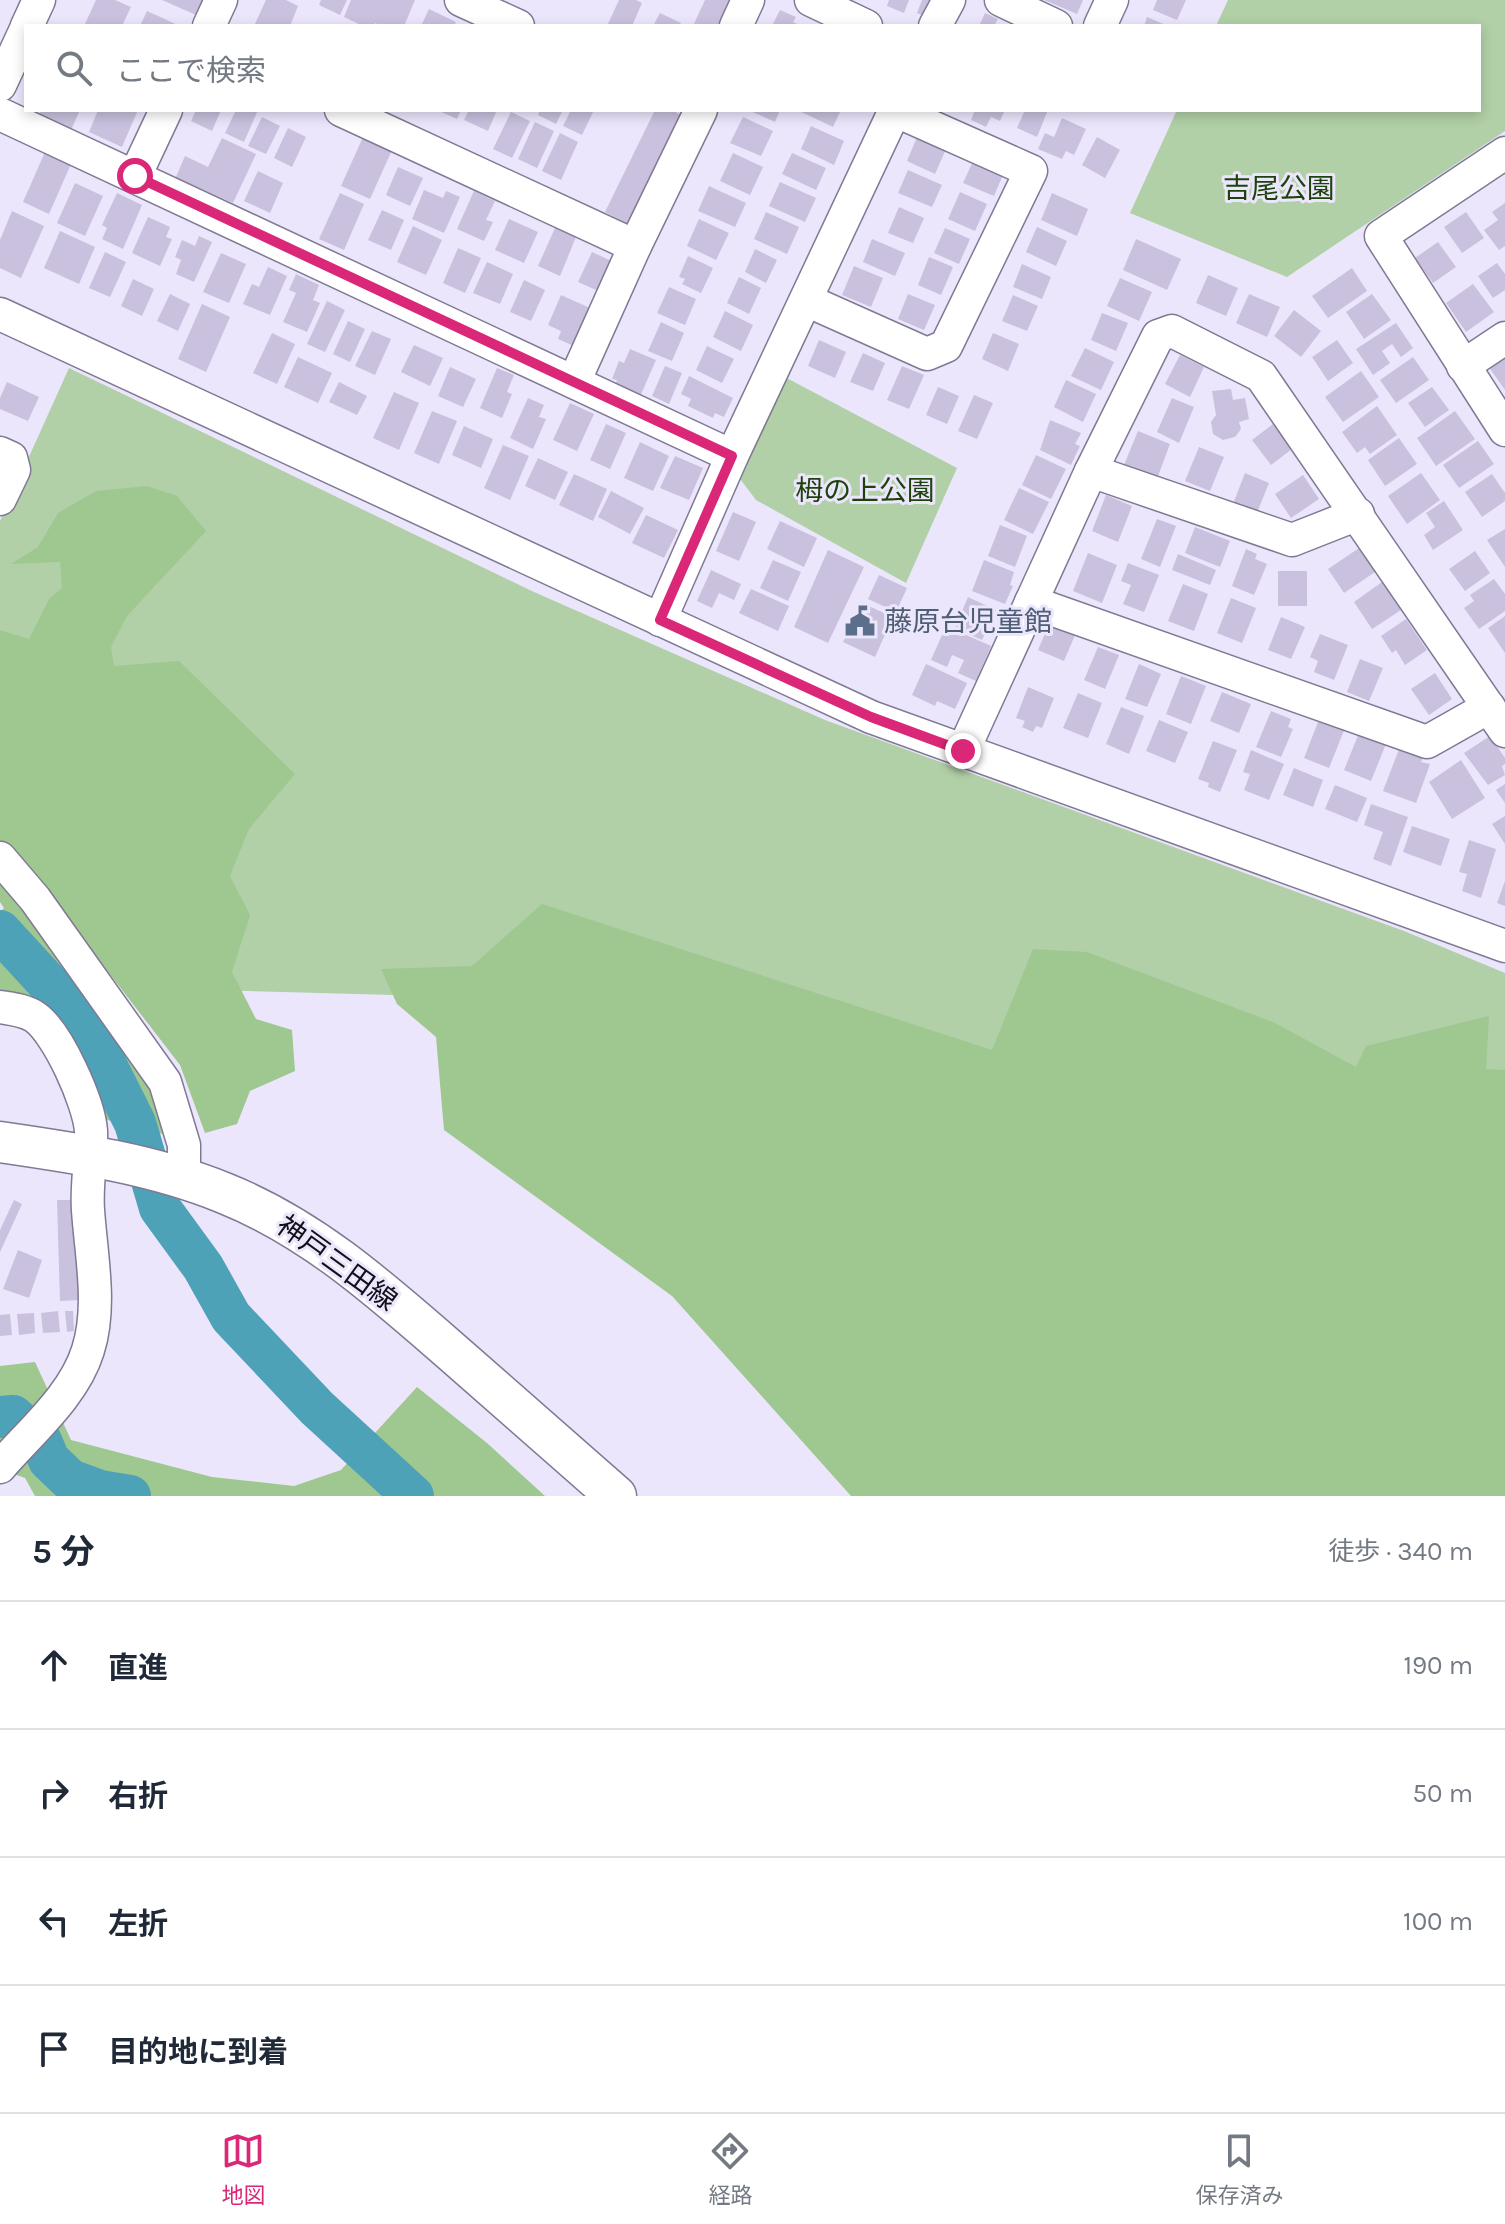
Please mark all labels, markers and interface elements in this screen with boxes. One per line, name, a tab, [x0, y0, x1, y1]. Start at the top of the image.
search box	[24, 24, 1481, 112]
icon: search	[52, 46, 96, 90]
text: ここで検索	[116, 53, 266, 89]
route start	[117, 158, 153, 194]
park label: 吉尾公園	[1223, 172, 1335, 205]
park label: 栂の上公園	[795, 474, 935, 507]
public building icon: 藤原台児童館	[843, 604, 877, 638]
place label: 藤原台児童館	[884, 605, 1052, 638]
route end	[945, 733, 981, 769]
street label: 神戸三田線	[271, 1209, 403, 1317]
text: 5 分	[32, 1532, 94, 1572]
text: 徒歩 · 340 m	[1328, 1536, 1473, 1567]
icon: ahead	[32, 1643, 76, 1687]
text: 直進	[108, 1650, 168, 1686]
text: 190 m	[1403, 1650, 1473, 1681]
icon: right	[32, 1771, 76, 1815]
text: 右折	[108, 1778, 168, 1814]
text: 50 m	[1412, 1778, 1473, 1809]
icon: left	[32, 1899, 76, 1943]
text: 左折	[108, 1906, 168, 1942]
text: 100 m	[1403, 1906, 1473, 1937]
icon: arrive	[32, 2027, 76, 2071]
text: 目的地に到着	[108, 2034, 288, 2070]
tab: 地図	[221, 2129, 266, 2209]
tab: 経路	[708, 2129, 753, 2209]
tab: 保存済み	[1195, 2129, 1284, 2209]

